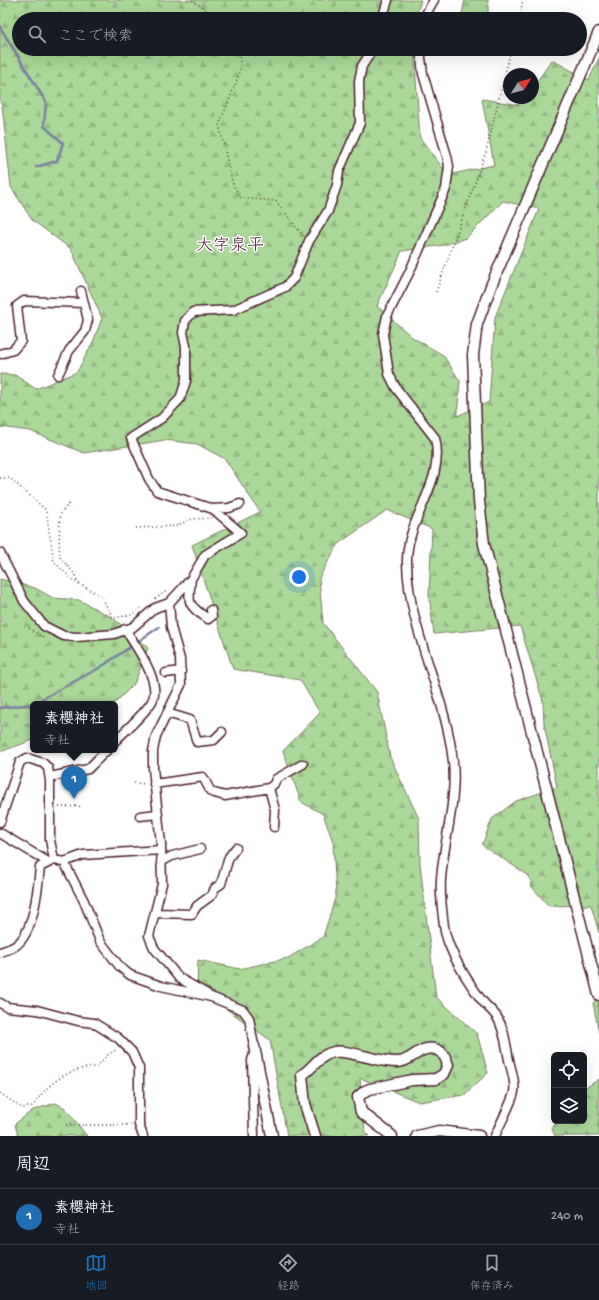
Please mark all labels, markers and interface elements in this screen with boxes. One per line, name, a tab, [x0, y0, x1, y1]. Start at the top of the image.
search box	[12, 12, 587, 56]
icon: search	[26, 23, 48, 45]
text: ここで検索	[58, 28, 133, 46]
north arrow	[503, 68, 539, 104]
district label: 大字泉平	[196, 236, 264, 257]
your location	[289, 567, 309, 587]
popup	[30, 701, 118, 753]
text: 素櫻神社	[44, 711, 104, 729]
text: 寺社	[44, 734, 70, 749]
pin: 1	[61, 766, 87, 799]
map controls	[551, 1052, 587, 1124]
button: locate	[551, 1052, 587, 1088]
button: layers	[551, 1088, 587, 1124]
text: 周辺	[16, 1156, 50, 1176]
text: 素櫻神社	[54, 1200, 114, 1218]
text: 1	[26, 1209, 32, 1224]
text: 240 m	[551, 1209, 583, 1224]
text: 寺社	[54, 1223, 80, 1238]
tab: 地図	[85, 1252, 107, 1293]
tab: 経路	[277, 1252, 299, 1293]
tab: 保存済み	[470, 1252, 514, 1293]

